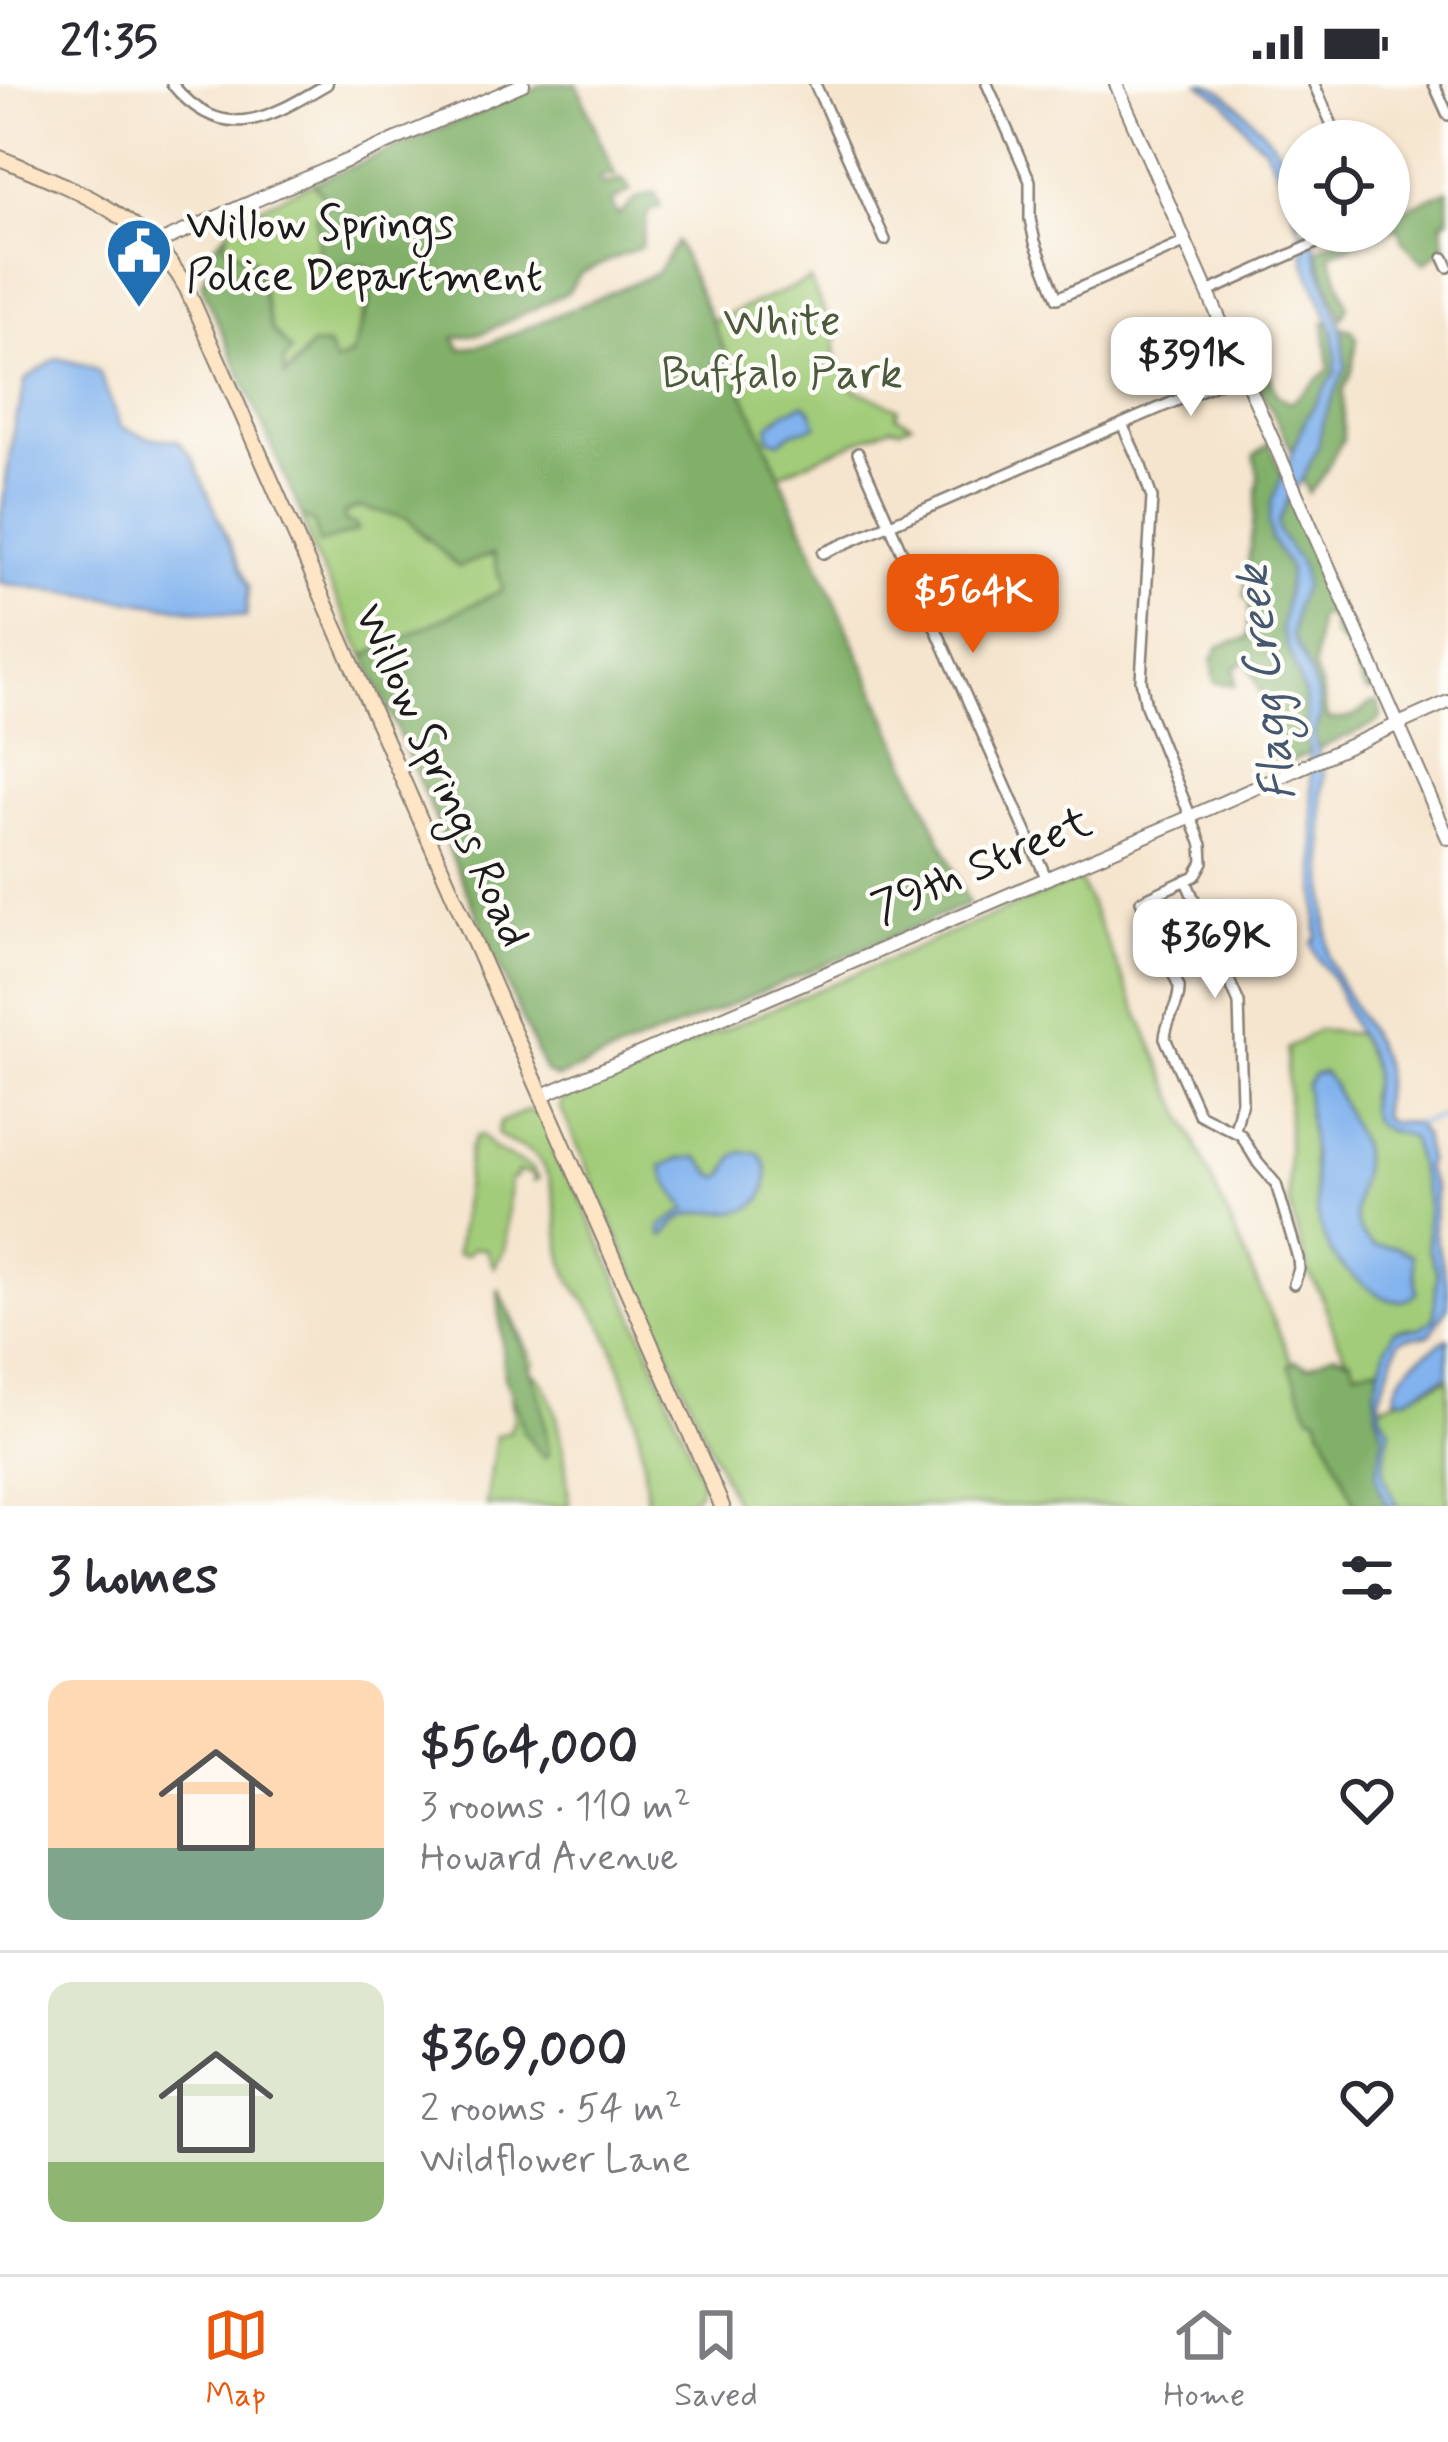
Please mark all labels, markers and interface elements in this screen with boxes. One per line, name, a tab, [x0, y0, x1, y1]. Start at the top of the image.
text: 21:35	[60, 13, 158, 72]
map controls	[1278, 120, 1410, 252]
button: locate	[1278, 120, 1410, 252]
place label: Willow Springs Police Department	[186, 196, 543, 307]
public building icon: Willow Springs Police Department	[104, 216, 174, 310]
park label: White Buffalo Park	[661, 293, 903, 404]
pin: $391K	[1107, 317, 1275, 419]
text: $391K	[1138, 330, 1244, 381]
pin: $564K	[889, 554, 1057, 656]
water label: Flagg Creek	[1221, 558, 1317, 805]
text: $564K	[914, 567, 1032, 618]
street label: Willow Springs Road	[335, 595, 543, 959]
street label: 79th Street	[863, 793, 1101, 939]
pin: $369K	[1131, 899, 1299, 1001]
text: $369K	[1160, 912, 1270, 963]
text: 3 homes	[48, 1545, 218, 1611]
icon: filters	[1334, 1545, 1400, 1611]
text: $564,000	[420, 1716, 638, 1782]
icon: home	[144, 1728, 288, 1872]
icon: heart	[1334, 1767, 1400, 1833]
text: 3 rooms · 110 m²	[420, 1782, 691, 1833]
text: Howard Avenue	[420, 1833, 679, 1884]
text: $369,000	[420, 2018, 627, 2084]
icon: home	[144, 2030, 288, 2174]
icon: heart	[1334, 2069, 1400, 2135]
text: 2 rooms · 54 m²	[420, 2084, 682, 2135]
text: Wildflower Lane	[420, 2135, 690, 2186]
tab: Map	[203, 2302, 269, 2418]
tab: Saved	[674, 2302, 758, 2418]
tab: Home	[1163, 2302, 1245, 2418]

